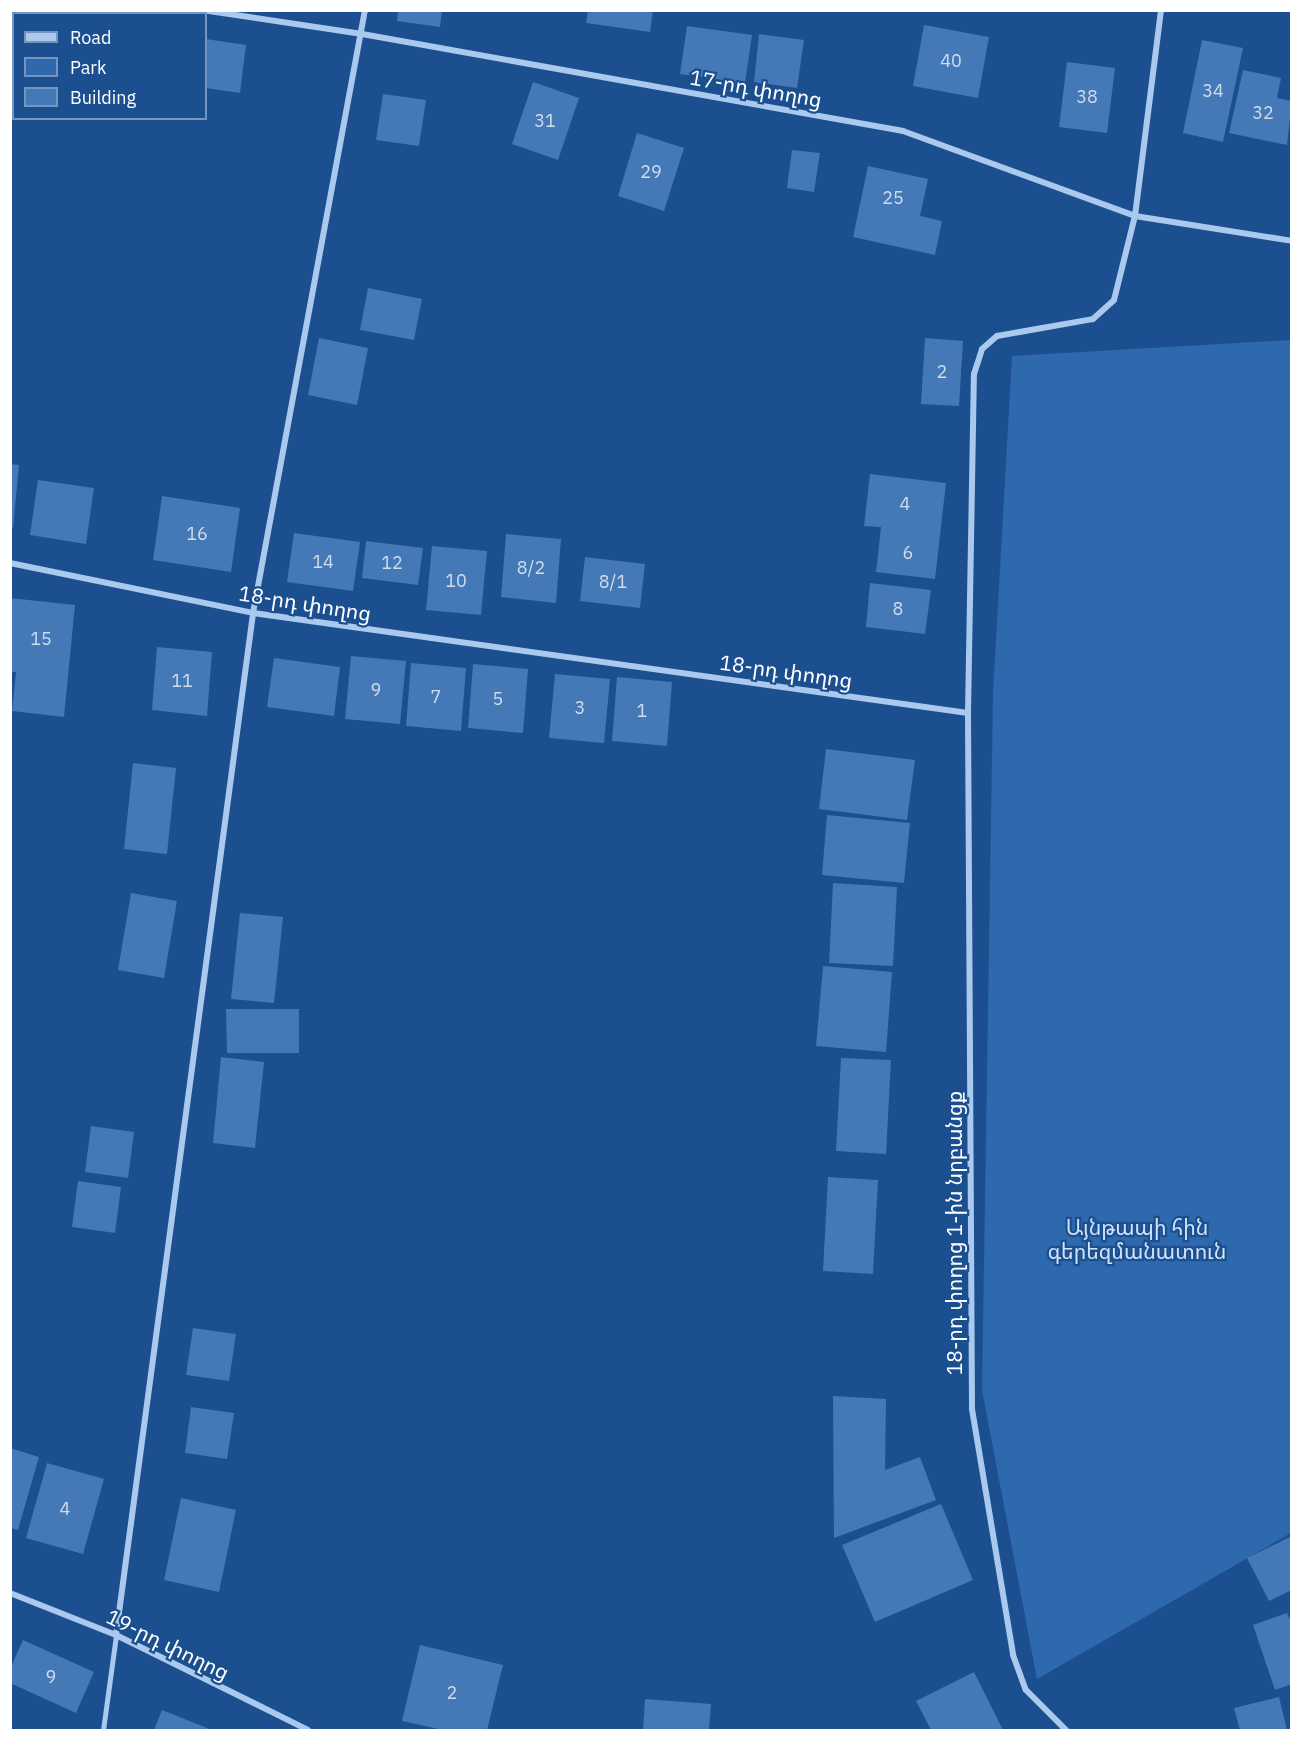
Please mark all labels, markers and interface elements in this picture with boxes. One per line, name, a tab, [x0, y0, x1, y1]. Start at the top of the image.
legend	[12, 12, 207, 120]
text: Road	[70, 26, 111, 49]
house number: 40	[940, 50, 962, 72]
text: Park	[70, 56, 106, 79]
street label: 17-րդ փողոց	[688, 64, 824, 112]
house number: 34	[1202, 80, 1224, 102]
text: Building	[70, 86, 136, 109]
house number: 38	[1076, 86, 1098, 108]
house number: 32	[1252, 102, 1274, 124]
house number: 31	[534, 110, 556, 132]
house number: 29	[640, 161, 662, 183]
house number: 25	[882, 187, 904, 209]
house number: 2	[937, 361, 947, 383]
house number: 4	[900, 493, 910, 515]
house number: 16	[186, 523, 208, 545]
house number: 6	[903, 542, 913, 564]
house number: 14	[312, 551, 334, 573]
house number: 12	[381, 552, 403, 574]
house number: 8/2	[517, 557, 545, 579]
house number: 10	[445, 570, 467, 592]
house number: 8/1	[599, 571, 627, 593]
street label: 18-րդ փողոց	[237, 580, 373, 626]
house number: 8	[893, 598, 903, 620]
house number: 15	[30, 628, 52, 650]
street label: 18-րդ փողոց	[718, 649, 854, 693]
house number: 11	[171, 670, 193, 692]
house number: 9	[371, 679, 381, 701]
house number: 7	[431, 686, 441, 708]
house number: 5	[493, 688, 503, 710]
house number: 3	[575, 697, 585, 719]
house number: 1	[637, 700, 647, 722]
street label: 18-րդ փողոց 1-ին նրբանցք	[941, 1091, 967, 1375]
park label: Այնթապի հին գերեզմանատուն	[1048, 1214, 1226, 1264]
house number: 4	[60, 1498, 70, 1520]
street label: 19-րդ փողոց	[102, 1603, 234, 1685]
house number: 9	[46, 1666, 56, 1688]
house number: 2	[447, 1682, 457, 1704]

